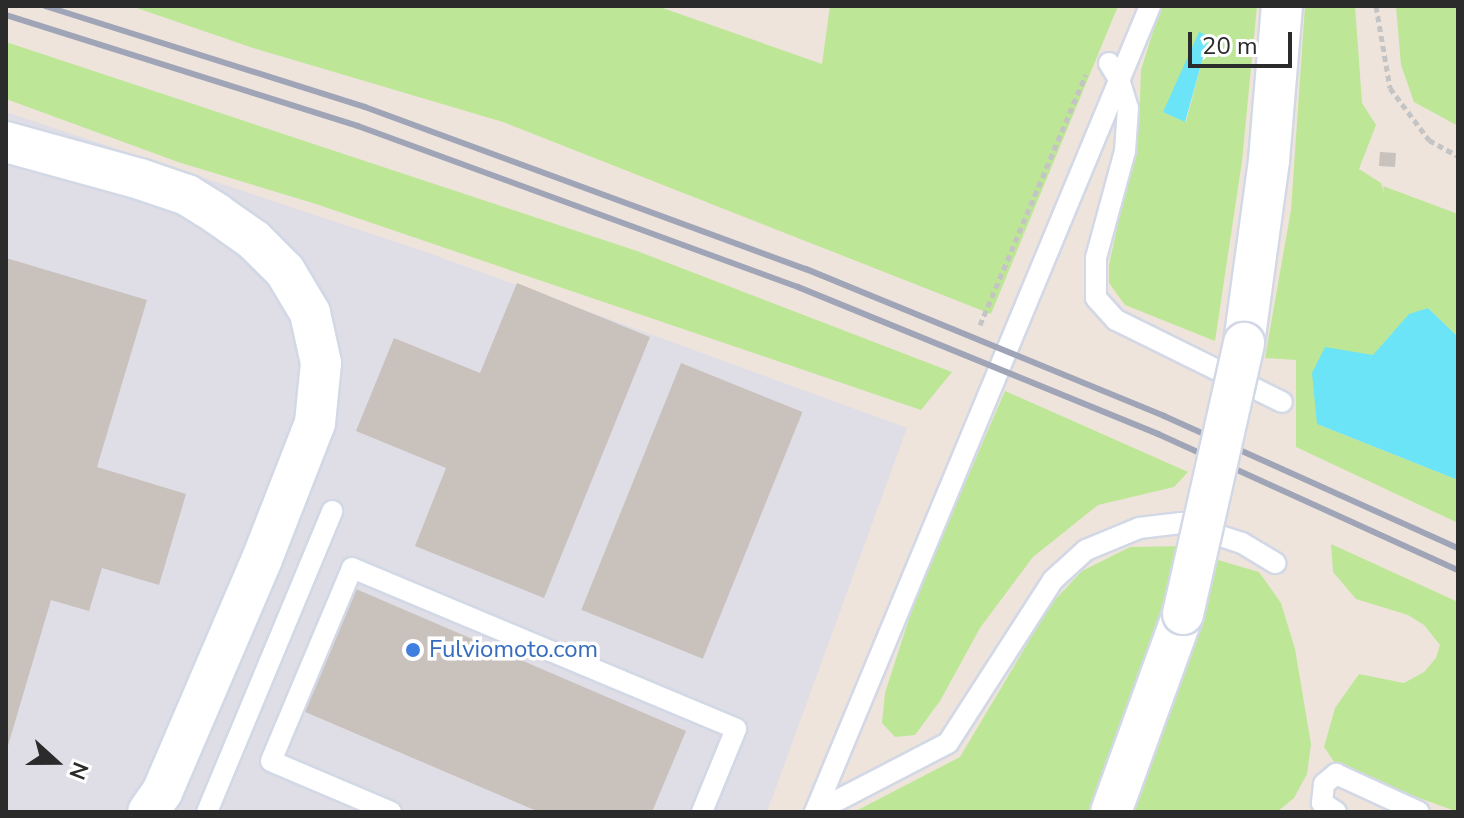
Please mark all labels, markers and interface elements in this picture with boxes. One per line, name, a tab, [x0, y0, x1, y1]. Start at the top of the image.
scale bar	[1192, 16, 1296, 66]
text: 20 m	[1202, 30, 1258, 62]
place label: Fulviomoto.com	[429, 636, 598, 664]
marker: Fulviomoto.com	[404, 641, 422, 659]
north arrow	[16, 722, 96, 802]
text: N	[61, 758, 95, 784]

